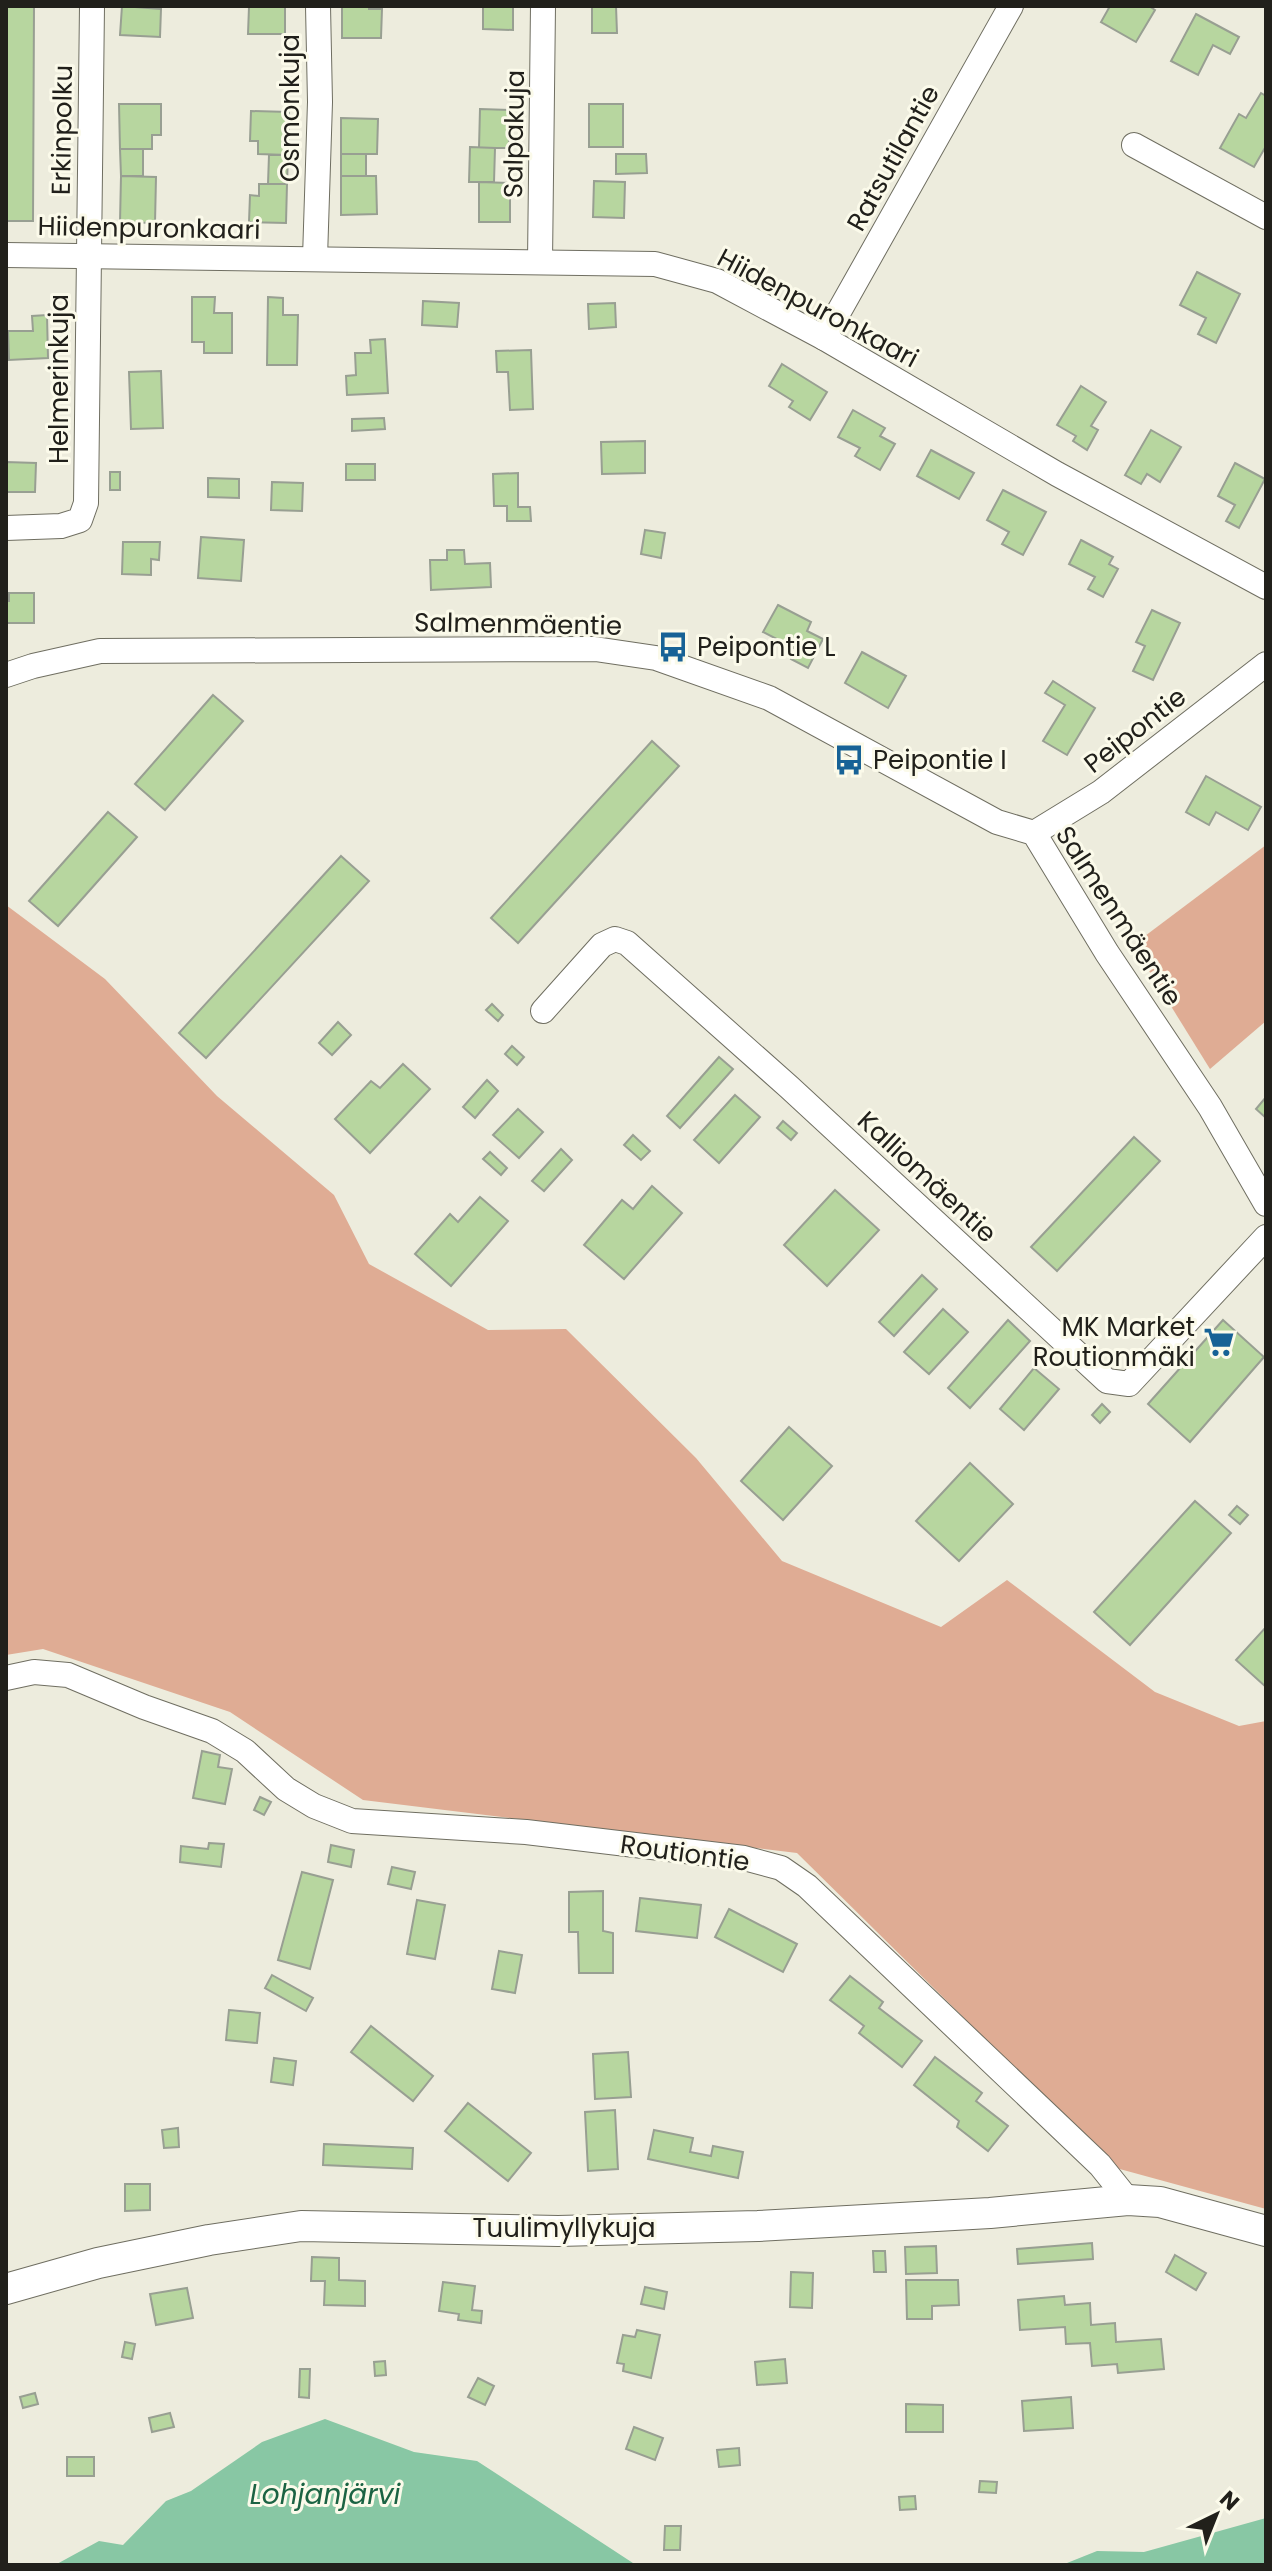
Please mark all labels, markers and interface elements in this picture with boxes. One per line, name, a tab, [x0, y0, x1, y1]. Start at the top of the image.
street label: Osmonkuja	[272, 34, 308, 182]
street label: Erkinpolku	[43, 65, 81, 195]
street label: Salpakuja	[495, 69, 533, 199]
street label: Ratsutilantie	[838, 79, 948, 237]
street label: Hiidenpuronkaari	[37, 208, 261, 248]
street label: Hiidenpuronkaari	[711, 240, 925, 376]
street label: Helmerinkuja	[41, 294, 77, 464]
street label: Salmenmäentie	[414, 604, 622, 644]
place label: Peipontie L	[697, 629, 836, 665]
bus stop icon: Peipontie L	[656, 630, 690, 664]
street label: Peipontie	[1076, 679, 1194, 781]
place label: Peipontie I	[873, 742, 1007, 778]
bus stop icon: Peipontie I	[832, 743, 866, 777]
street label: Salmenmäentie	[1047, 819, 1191, 1013]
street label: Kalliomäentie	[850, 1103, 1004, 1251]
place label: MK Market Routionmäki	[1033, 1309, 1195, 1375]
supermarket icon: MK Market Routionmäki	[1202, 1325, 1236, 1359]
street label: Routiontie	[618, 1826, 752, 1880]
street label: Tuulimyllykuja	[472, 2210, 656, 2246]
water label: Lohjanjärvi	[250, 2475, 401, 2514]
north arrow	[1176, 2475, 1256, 2555]
text: N	[1213, 2484, 1246, 2518]

